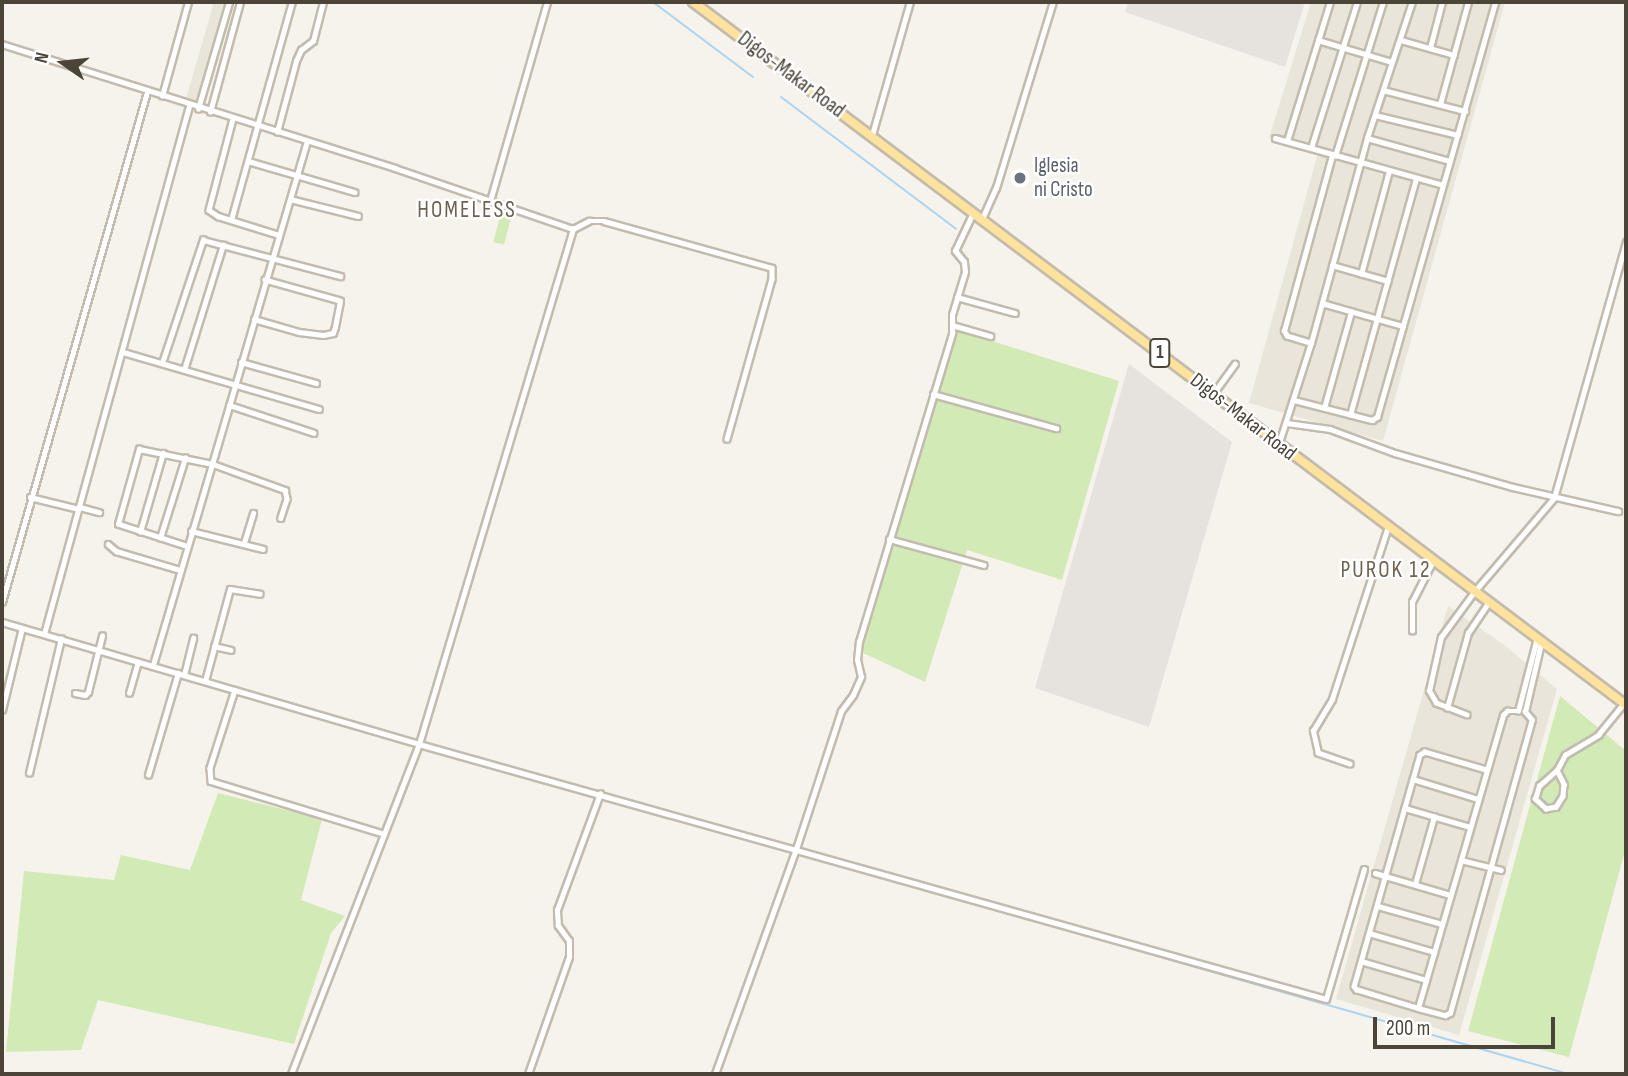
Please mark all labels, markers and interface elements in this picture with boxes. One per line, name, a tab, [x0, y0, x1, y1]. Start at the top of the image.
street label: Digos-Makar Road	[732, 27, 850, 123]
north arrow	[28, 28, 98, 98]
text: N	[30, 50, 55, 66]
place label: Iglesia ni Cristo	[1034, 153, 1093, 203]
marker: Iglesia ni Cristo	[1012, 170, 1028, 186]
district label: HOMELESS	[418, 196, 516, 224]
road number: 1	[1148, 338, 1172, 368]
street label: Digos-Makar Road	[1185, 368, 1301, 466]
district label: PUROK 12	[1342, 556, 1430, 584]
scale bar	[1376, 1002, 1558, 1046]
text: 200 m	[1386, 1016, 1430, 1041]

